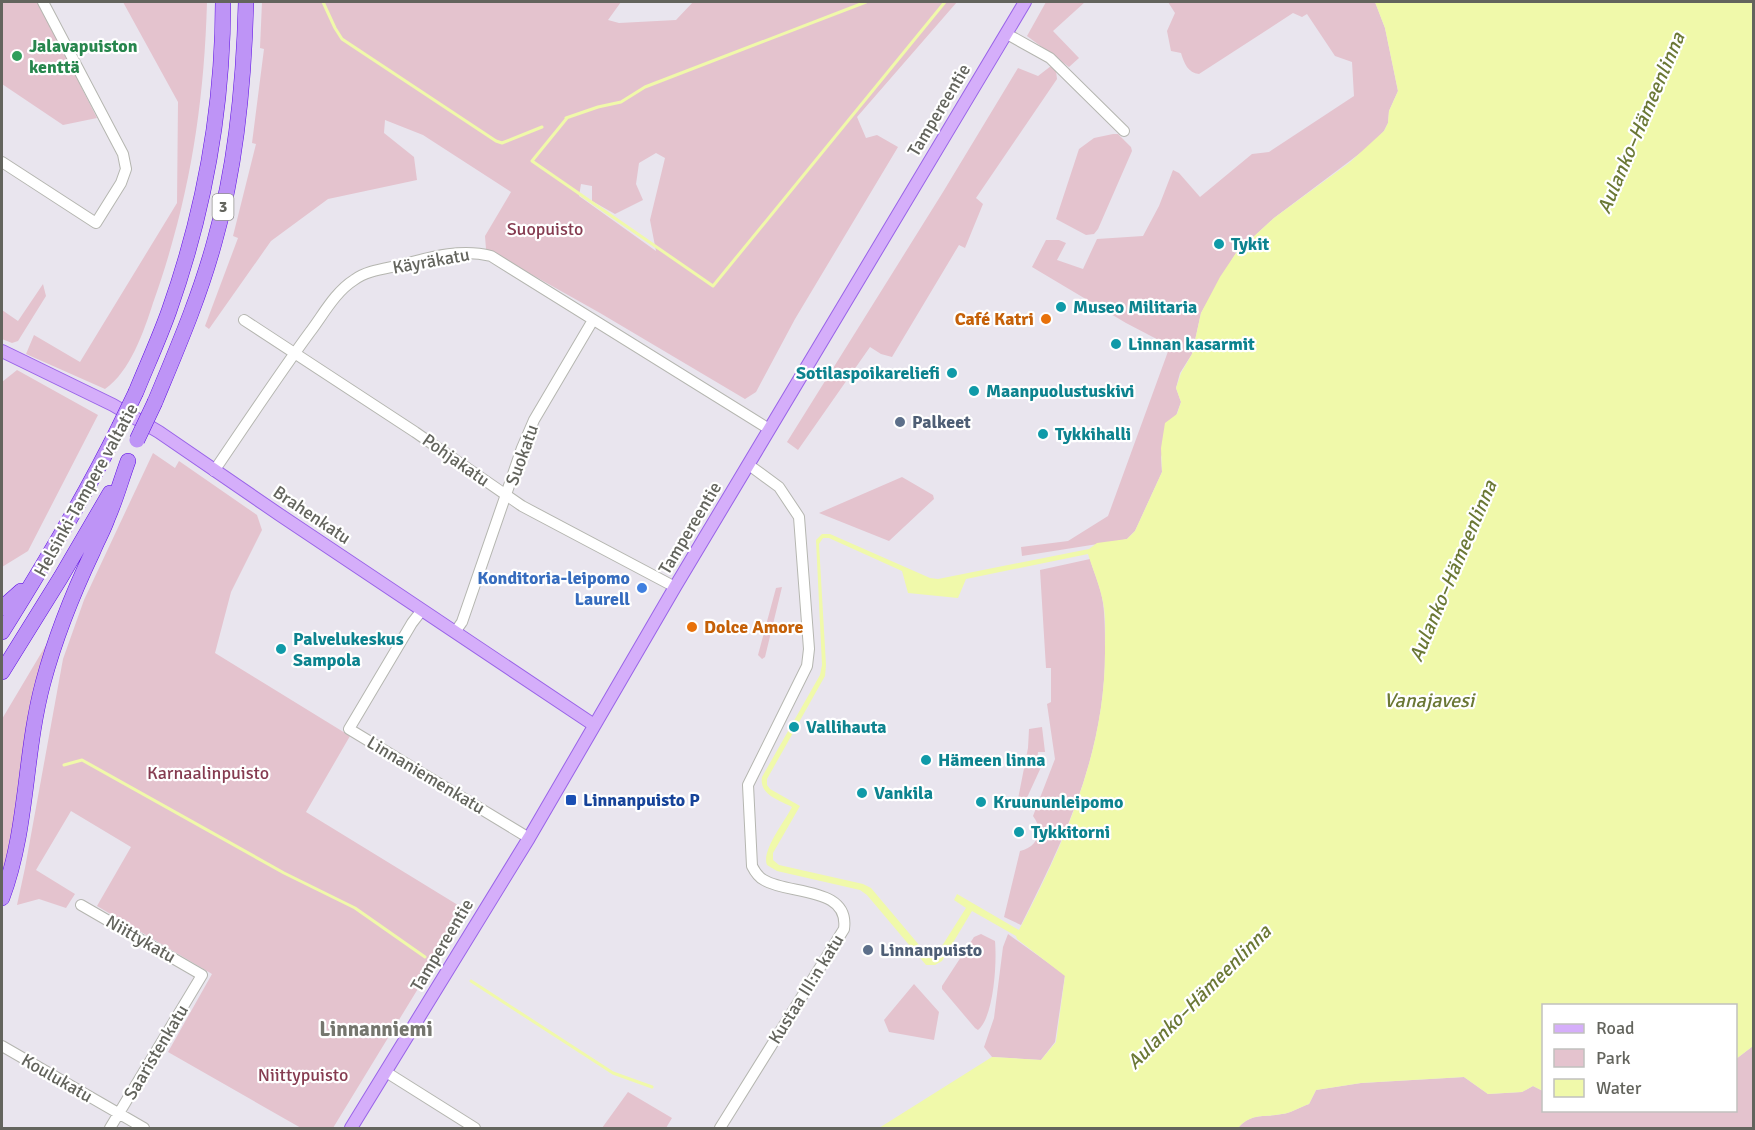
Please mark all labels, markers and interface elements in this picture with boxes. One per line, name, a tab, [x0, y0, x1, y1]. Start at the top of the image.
water label: Aulanko–Hämeenlinna	[1592, 28, 1691, 217]
place label: Jalavapuiston kenttä	[29, 35, 138, 78]
marker: Jalavapuiston kenttä	[10, 49, 24, 63]
street label: Tampereentie	[903, 60, 975, 160]
road number: 3	[212, 194, 234, 220]
park label: Suopuisto	[507, 218, 583, 240]
place label: Tykit	[1231, 233, 1269, 255]
marker: Tykit	[1212, 237, 1226, 251]
street label: Käyräkatu	[391, 243, 471, 279]
place label: Museo Militaria	[1073, 296, 1197, 318]
marker: Museo Militaria	[1054, 300, 1068, 314]
place label: Café Katri	[955, 308, 1034, 330]
marker: Café Katri	[1039, 312, 1053, 326]
place label: Linnan kasarmit	[1128, 333, 1255, 355]
marker: Linnan kasarmit	[1109, 337, 1123, 351]
place label: Sotilaspoikareliefi	[796, 362, 940, 384]
marker: Sotilaspoikareliefi	[945, 366, 959, 380]
place label: Maanpuolustuskivi	[986, 380, 1134, 402]
marker: Maanpuolustuskivi	[967, 384, 981, 398]
street label: Helsinki-Tampere valtatie	[29, 399, 143, 581]
place label: Palkeet	[912, 411, 971, 433]
marker: Palkeet	[893, 415, 907, 429]
street label: Suokatu	[501, 422, 543, 488]
place label: Tykkihalli	[1055, 423, 1131, 445]
marker: Tykkihalli	[1036, 427, 1050, 441]
street label: Pohjakatu	[418, 429, 494, 491]
water label: Aulanko–Hämeenlinna	[1404, 476, 1503, 665]
street label: Tampereentie	[654, 478, 726, 578]
street label: Brahenkatu	[269, 481, 355, 549]
place label: Konditoria-leipomo Laurell	[477, 567, 630, 610]
marker: Konditoria-leipomo Laurell	[635, 581, 649, 595]
place label: Dolce Amore	[704, 616, 803, 638]
marker: Dolce Amore	[685, 620, 699, 634]
place label: Palvelukeskus Sampola	[293, 628, 404, 671]
marker: Palvelukeskus Sampola	[274, 642, 288, 656]
water label: Vanajavesi	[1384, 688, 1476, 713]
place label: Vallihauta	[806, 716, 887, 738]
marker: Vallihauta	[787, 720, 801, 734]
street label: Linnaniemenkatu	[363, 731, 489, 819]
place label: Hämeen linna	[938, 749, 1046, 771]
marker: Hämeen linna	[919, 753, 933, 767]
park label: Karnaalinpuisto	[147, 762, 269, 784]
place label: Vankila	[874, 782, 933, 804]
marker: Vankila	[855, 786, 869, 800]
place label: Linnanpuisto P	[583, 789, 700, 811]
place label: Kruununleipomo	[993, 791, 1123, 813]
marker: Linnanpuisto P	[564, 793, 578, 807]
marker: Kruununleipomo	[974, 795, 988, 809]
place label: Tykkitorni	[1031, 821, 1110, 843]
marker: Tykkitorni	[1012, 825, 1026, 839]
street label: Tampereentie	[406, 895, 478, 995]
street label: Niittykatu	[102, 910, 180, 968]
water label: Aulanko–Hämeenlinna	[1121, 919, 1277, 1075]
street label: Kustaa III:n katu	[763, 930, 849, 1048]
place label: Linnanpuisto	[880, 939, 982, 961]
marker: Linnanpuisto	[861, 943, 875, 957]
street label: Saaristenkatu	[119, 1000, 193, 1104]
legend	[1542, 1004, 1737, 1112]
district label: Linnanniemi	[319, 1016, 433, 1042]
text: Road	[1596, 1017, 1635, 1039]
text: Park	[1596, 1047, 1631, 1069]
street label: Koulukatu	[17, 1049, 97, 1107]
park label: Niittypuisto	[258, 1064, 348, 1086]
text: Water	[1596, 1077, 1642, 1099]

